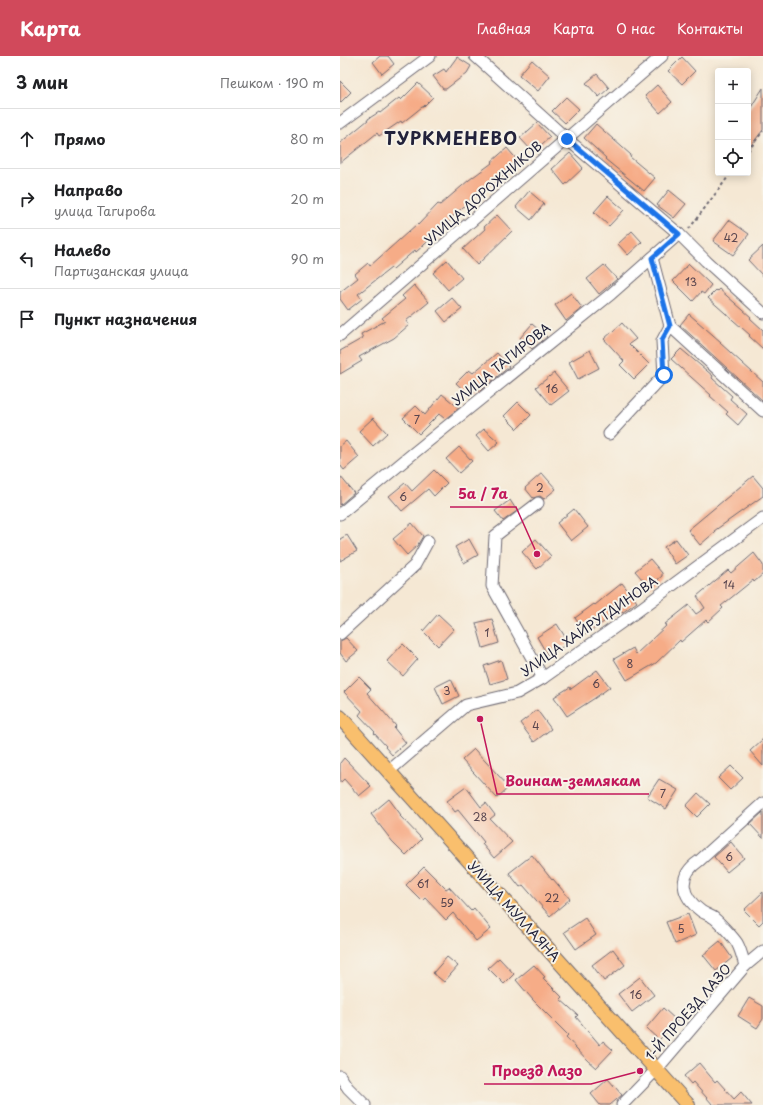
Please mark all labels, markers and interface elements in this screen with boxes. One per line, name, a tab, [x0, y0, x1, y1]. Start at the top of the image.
text: Карта	[20, 14, 81, 42]
text: Главная	[477, 18, 531, 39]
text: Карта	[553, 18, 594, 39]
text: О нас	[616, 18, 655, 39]
text: Контакты	[677, 18, 743, 39]
map controls	[715, 68, 751, 176]
button: +	[715, 68, 751, 104]
text: 3 мин	[16, 69, 68, 95]
text: Пешком · 190 m	[220, 73, 324, 92]
button: −	[715, 104, 751, 140]
district label: ТУРКМЕНЕВО	[384, 125, 518, 151]
text: Прямо	[54, 127, 105, 150]
icon: ahead	[16, 128, 38, 150]
text: 80 m	[290, 129, 324, 148]
route end	[558, 130, 576, 148]
street label: УЛИЦА ДОРОЖНИКОВ	[420, 136, 546, 249]
button: locate	[715, 140, 751, 176]
text: Направо	[54, 178, 123, 201]
icon: right	[16, 188, 38, 210]
text: 20 m	[290, 189, 324, 208]
text: улица Тагирова	[54, 201, 156, 220]
house number: 42	[724, 229, 739, 246]
text: Налево	[54, 238, 111, 261]
icon: left	[16, 248, 38, 270]
text: 90 m	[291, 249, 324, 268]
text: Партизанская улица	[54, 261, 188, 280]
house number: 13	[685, 273, 697, 290]
text: Пункт назначения	[54, 307, 197, 330]
icon: arrive	[16, 308, 38, 330]
street label: УЛИЦА ТАГИРОВА	[447, 318, 554, 409]
route start	[655, 366, 673, 384]
house number: 16	[546, 380, 559, 397]
house number: 7	[414, 411, 420, 428]
house number: 2	[536, 479, 544, 496]
callout: 5а / 7а	[450, 481, 516, 507]
text: 5а / 7а	[458, 483, 509, 504]
house number: 6	[399, 488, 407, 505]
street label: УЛИЦА ХАЙРУТДИНОВА	[516, 571, 661, 680]
house number: 14	[723, 576, 735, 593]
house number: 1	[485, 624, 490, 641]
house number: 8	[627, 655, 634, 672]
house number: 6	[592, 675, 600, 692]
house number: 3	[443, 682, 451, 699]
house number: 4	[532, 717, 540, 734]
callout: Воинам-землякам	[497, 768, 649, 794]
text: Воинам-землякам	[505, 770, 641, 791]
house number: 7	[660, 785, 666, 802]
house number: 28	[473, 808, 487, 825]
house number: 6	[725, 848, 733, 865]
street label: УЛИЦА МУЛЛАЯНА	[464, 856, 565, 965]
house number: 61	[417, 875, 429, 892]
house number: 22	[545, 889, 559, 906]
house number: 59	[440, 894, 454, 911]
house number: 5	[677, 920, 685, 937]
street label: 1-Й ПРОЕЗД ЛАЗО	[640, 959, 735, 1064]
house number: 16	[630, 986, 643, 1003]
callout: Проезд Лазо	[484, 1058, 591, 1084]
text: Проезд Лазо	[492, 1060, 582, 1081]

